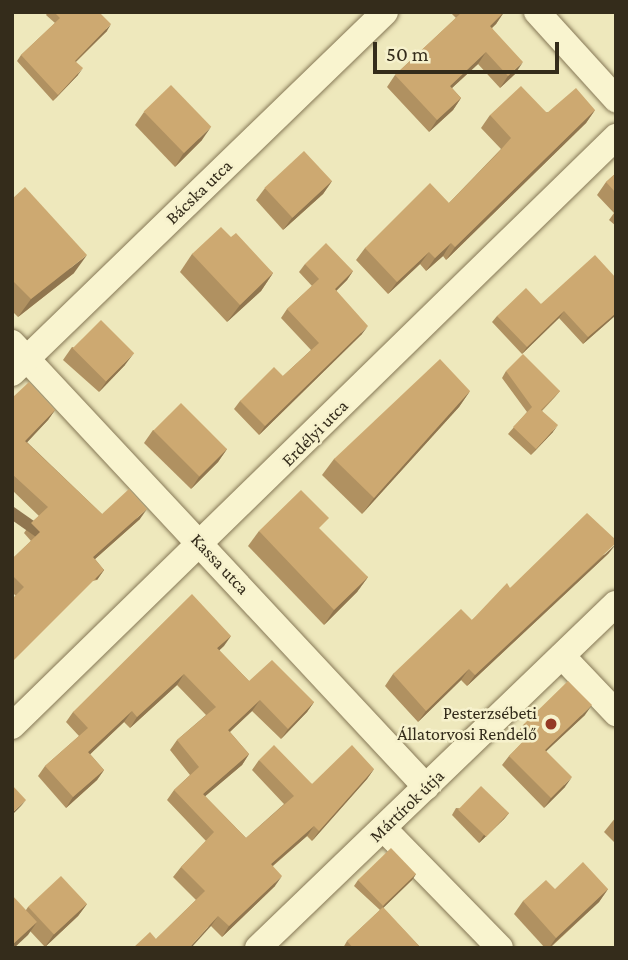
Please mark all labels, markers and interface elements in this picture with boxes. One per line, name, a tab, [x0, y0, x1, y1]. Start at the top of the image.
scale bar	[376, 28, 562, 72]
text: 50 m	[386, 42, 429, 66]
street label: Bácska utca	[161, 155, 237, 229]
street label: Erdélyi utca	[277, 395, 353, 471]
street label: Kassa utca	[186, 529, 254, 599]
place label: Pesterzsébeti Állatorvosi Rendelő	[397, 703, 537, 746]
marker: Pesterzsébeti Állatorvosi Rendelő	[543, 716, 559, 732]
street label: Mártírok útja	[365, 765, 449, 847]

